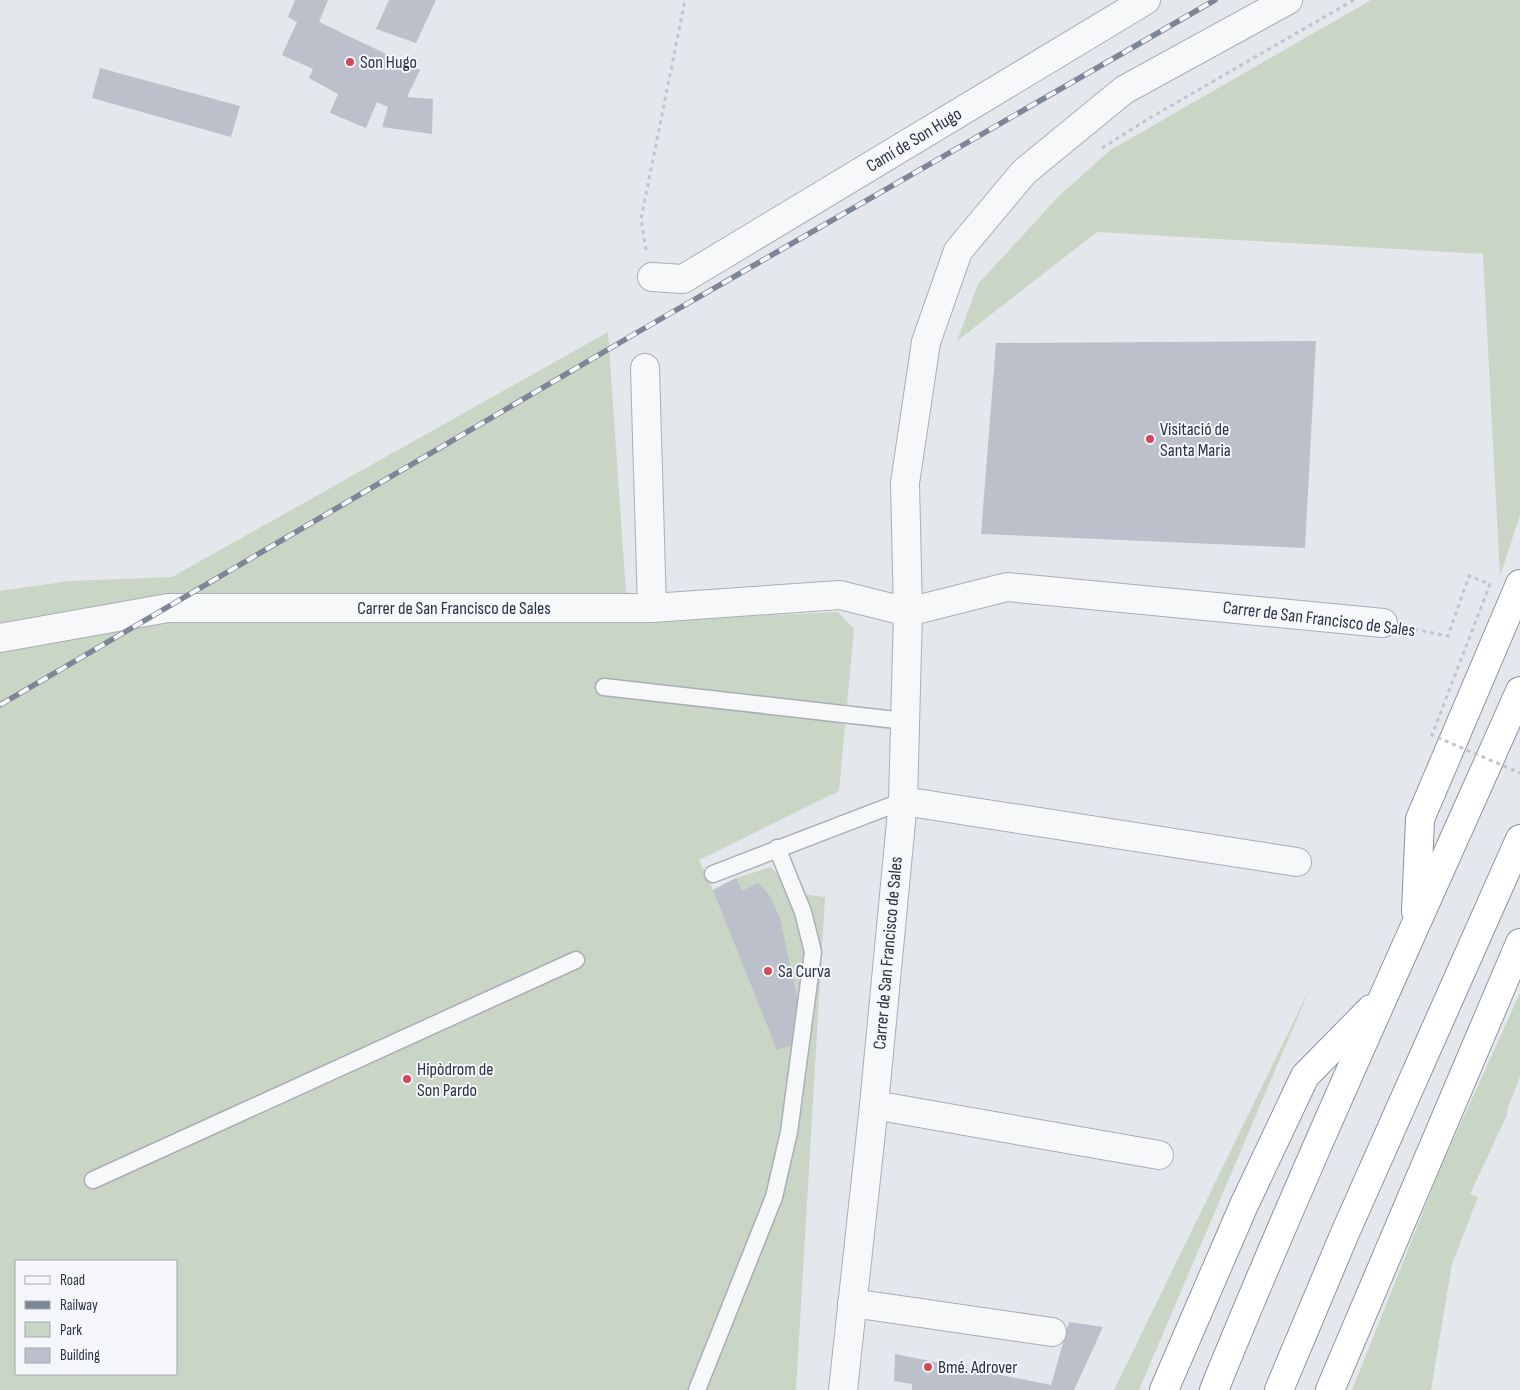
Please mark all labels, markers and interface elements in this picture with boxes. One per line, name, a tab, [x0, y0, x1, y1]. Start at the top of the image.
place label: Son Hugo	[360, 52, 417, 73]
marker: Son Hugo	[344, 56, 356, 68]
street label: Camí de Son Hugo	[862, 103, 966, 177]
place label: Visitació de Santa Maria	[1160, 419, 1231, 461]
marker: Visitació de Santa Maria	[1144, 433, 1156, 445]
street label: Carrer de San Francisco de Sales	[1222, 597, 1416, 641]
street label: Carrer de San Francisco de Sales	[357, 598, 551, 619]
street label: Carrer de San Francisco de Sales	[869, 856, 907, 1050]
place label: Sa Curva	[778, 961, 831, 982]
marker: Sa Curva	[762, 965, 774, 977]
place label: Hipòdrom de Son Pardo	[417, 1059, 493, 1101]
marker: Hipòdrom de Son Pardo	[401, 1073, 413, 1085]
legend	[15, 1260, 178, 1375]
text: Road	[60, 1271, 85, 1290]
text: Railway	[60, 1296, 98, 1315]
text: Park	[60, 1321, 82, 1340]
text: Building	[60, 1346, 100, 1365]
place label: Bmé. Adrover	[938, 1357, 1017, 1378]
marker: Bmé. Adrover	[922, 1361, 934, 1373]

